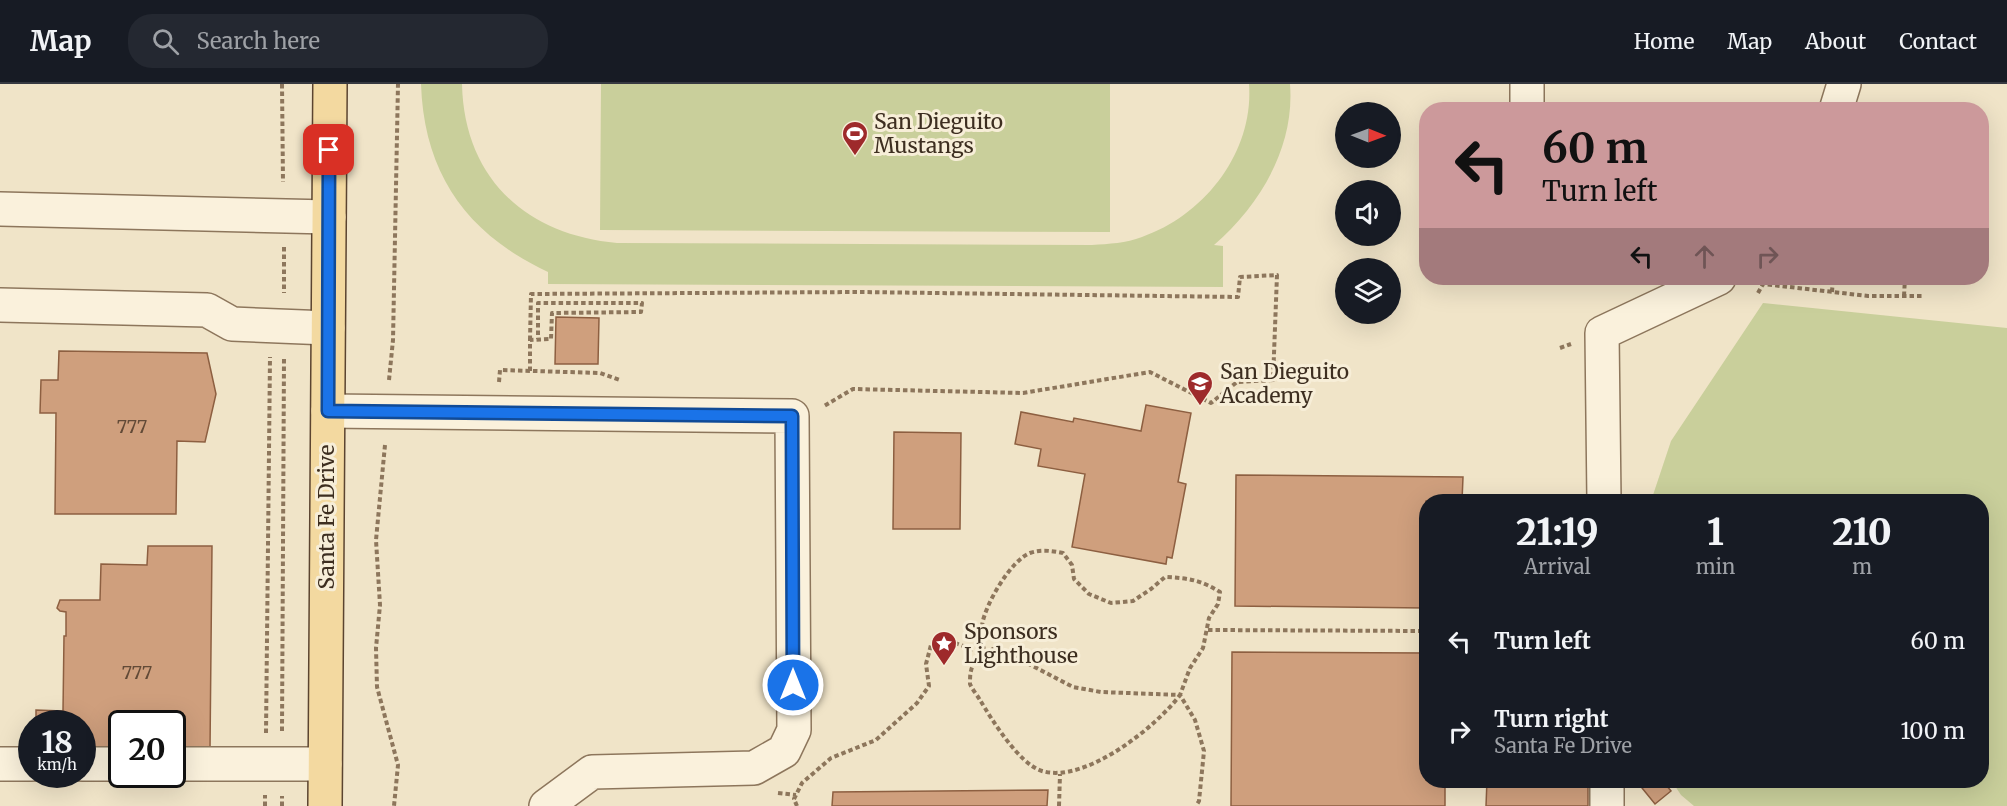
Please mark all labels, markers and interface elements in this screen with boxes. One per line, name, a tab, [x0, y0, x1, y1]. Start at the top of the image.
search box	[128, 14, 548, 68]
text: Map	[30, 23, 92, 59]
icon: search	[149, 25, 182, 58]
text: Search here	[197, 27, 320, 55]
text: Home	[1634, 28, 1694, 55]
text: Map	[1727, 28, 1772, 55]
text: About	[1805, 28, 1866, 55]
text: Contact	[1899, 28, 1977, 55]
north arrow	[1335, 102, 1401, 168]
map controls	[1335, 102, 1401, 324]
place label: San Dieguito Mustangs	[874, 108, 1003, 159]
sports icon: San Dieguito Mustangs	[840, 119, 870, 157]
text: 60 m	[1542, 122, 1648, 174]
pin	[303, 124, 354, 175]
icon: left	[1443, 126, 1521, 204]
icon: arrive	[312, 133, 345, 166]
text: Turn left	[1542, 174, 1657, 208]
button: sound	[1335, 180, 1401, 246]
icon: left	[1625, 240, 1658, 273]
icon: ahead	[1688, 240, 1721, 273]
icon: right	[1751, 240, 1784, 273]
button: layers	[1335, 258, 1401, 324]
place label: San Dieguito Academy	[1219, 358, 1349, 409]
school or university icon: San Dieguito Academy	[1185, 369, 1215, 407]
house number: 777	[117, 415, 147, 438]
street label: Santa Fe Drive	[313, 445, 340, 589]
text: 21:19	[1516, 510, 1599, 555]
text: 1	[1707, 510, 1724, 555]
text: 210	[1832, 510, 1892, 555]
text: Arrival	[1524, 554, 1591, 579]
text: min	[1696, 554, 1735, 579]
text: m	[1852, 554, 1872, 579]
place label: Sponsors Lighthouse	[964, 618, 1078, 669]
icon: left	[1443, 625, 1476, 658]
text: Turn left	[1494, 627, 1591, 655]
text: 60 m	[1911, 627, 1965, 655]
place icon: Sponsors Lighthouse	[929, 629, 959, 667]
position arrow	[761, 653, 825, 717]
house number: 777	[122, 661, 152, 684]
text: Turn right	[1494, 705, 1608, 733]
speed limit sign: 20	[108, 710, 186, 788]
icon: right	[1443, 715, 1476, 748]
text: 100 m	[1900, 717, 1965, 745]
text: 18	[41, 723, 73, 761]
text: Santa Fe Drive	[1494, 733, 1632, 758]
text: km/h	[37, 755, 77, 774]

